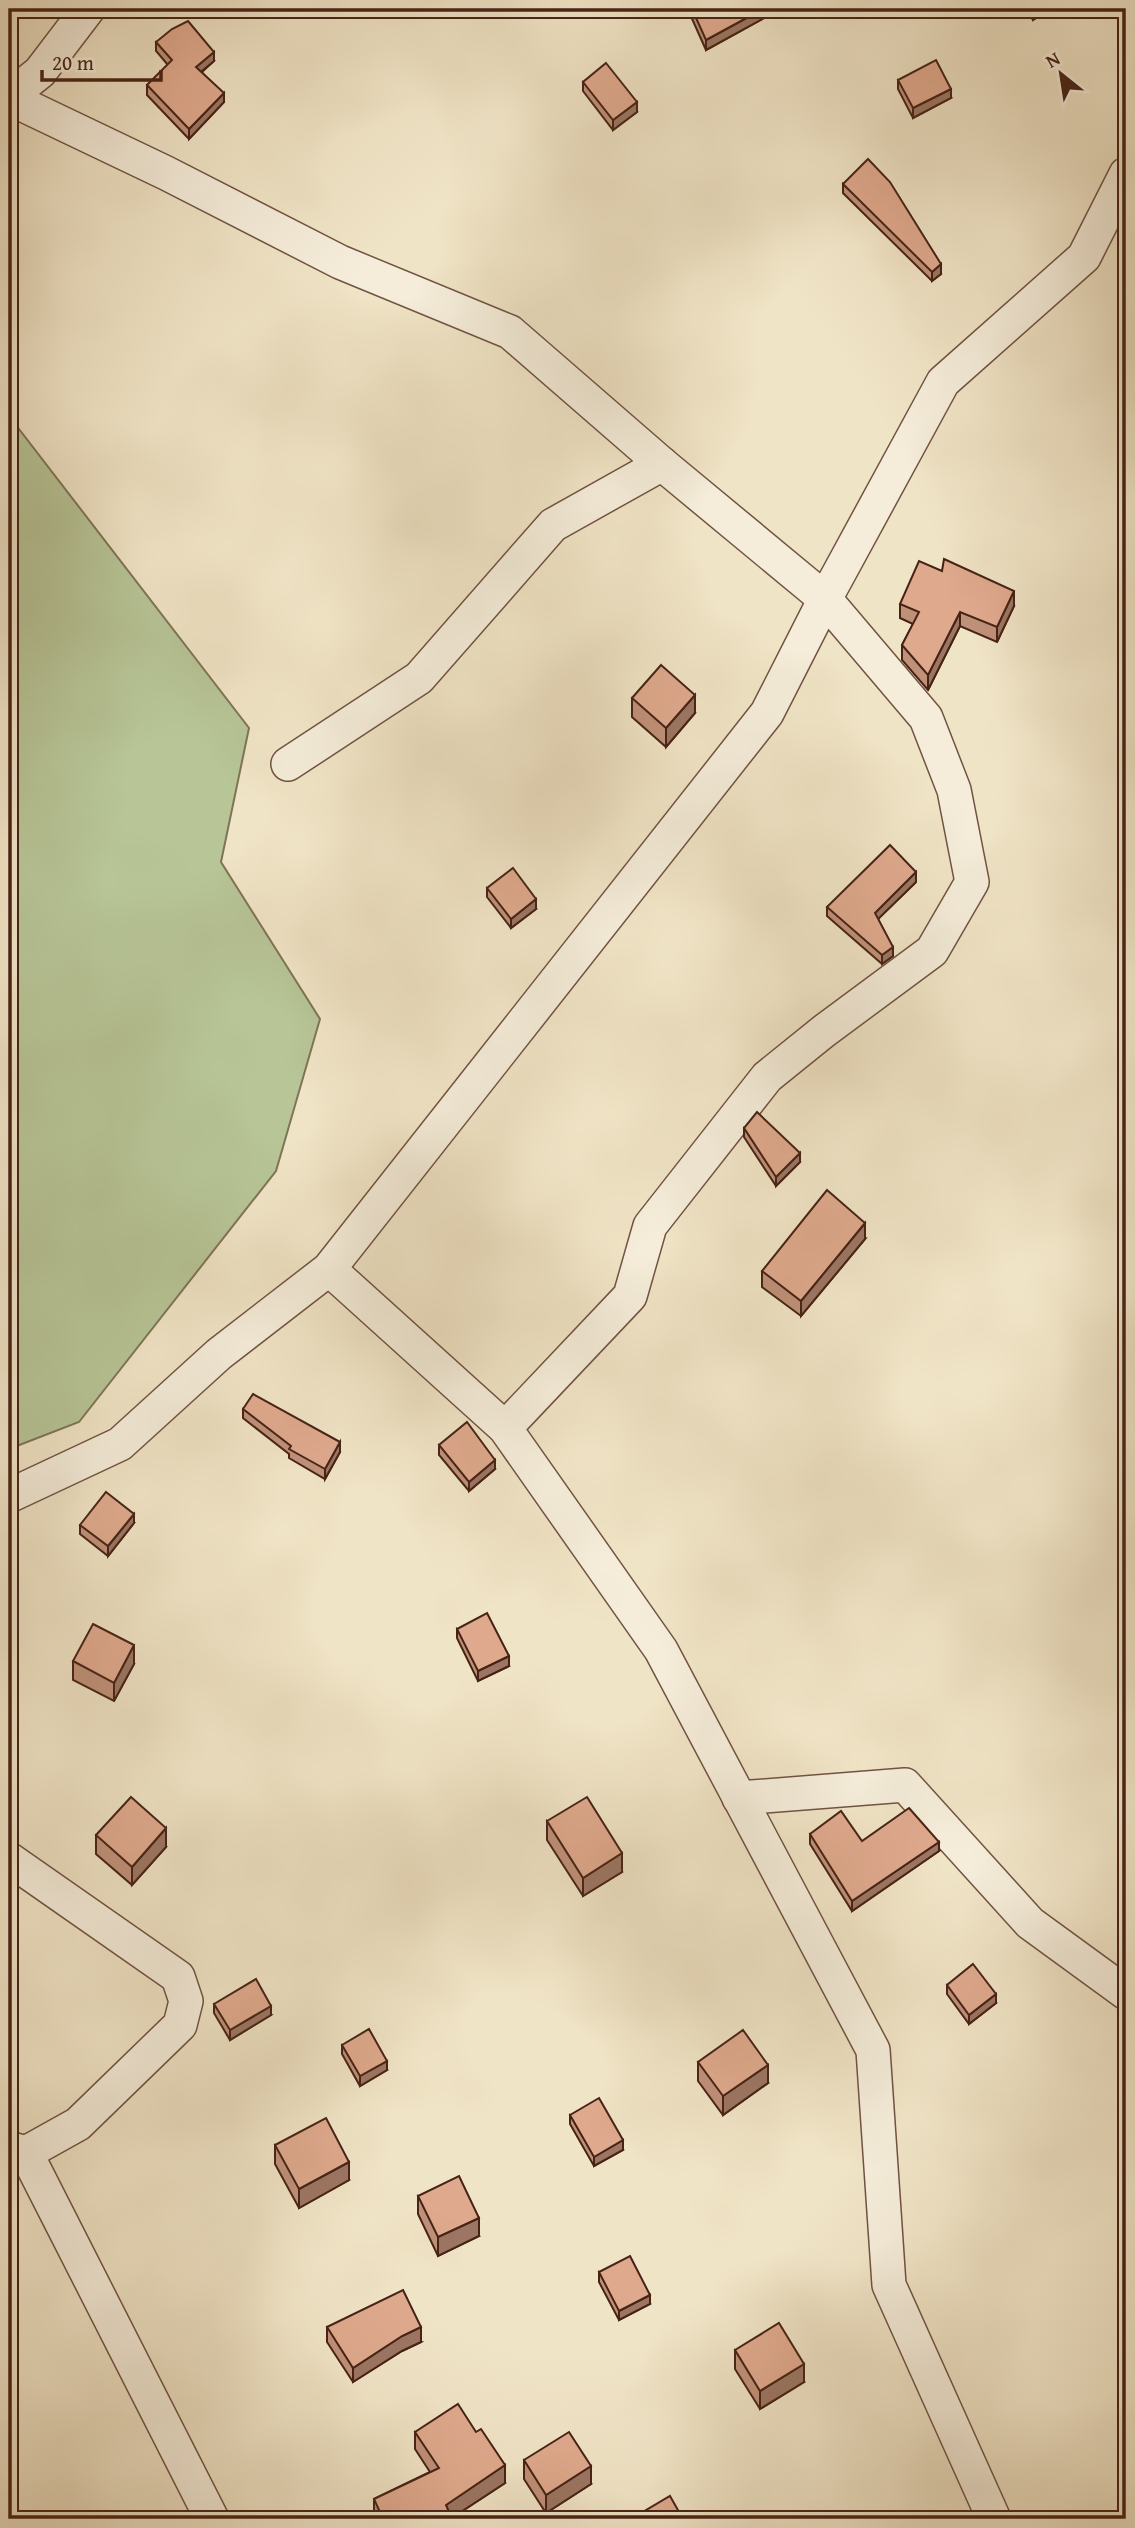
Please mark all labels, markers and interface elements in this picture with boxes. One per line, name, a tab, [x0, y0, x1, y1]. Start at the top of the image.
scale bar	[42, 38, 161, 82]
north arrow	[1026, 38, 1096, 108]
text: N	[1040, 44, 1065, 75]
text: 20 m	[52, 47, 94, 78]

